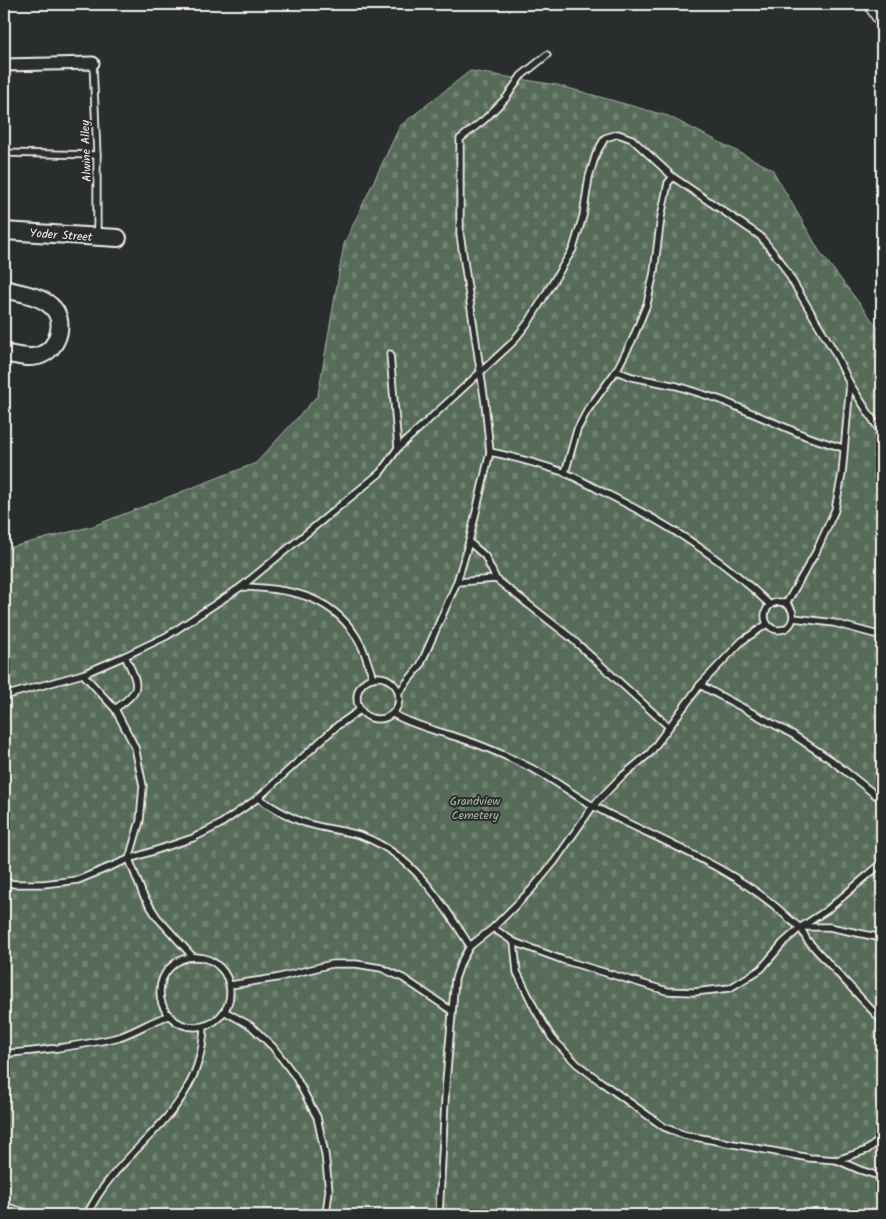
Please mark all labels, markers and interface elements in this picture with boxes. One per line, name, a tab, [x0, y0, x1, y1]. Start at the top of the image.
street label: Alwine Alley	[76, 119, 97, 182]
street label: Yoder Street	[29, 224, 93, 247]
park label: Grandview Cemetery	[450, 792, 501, 825]

